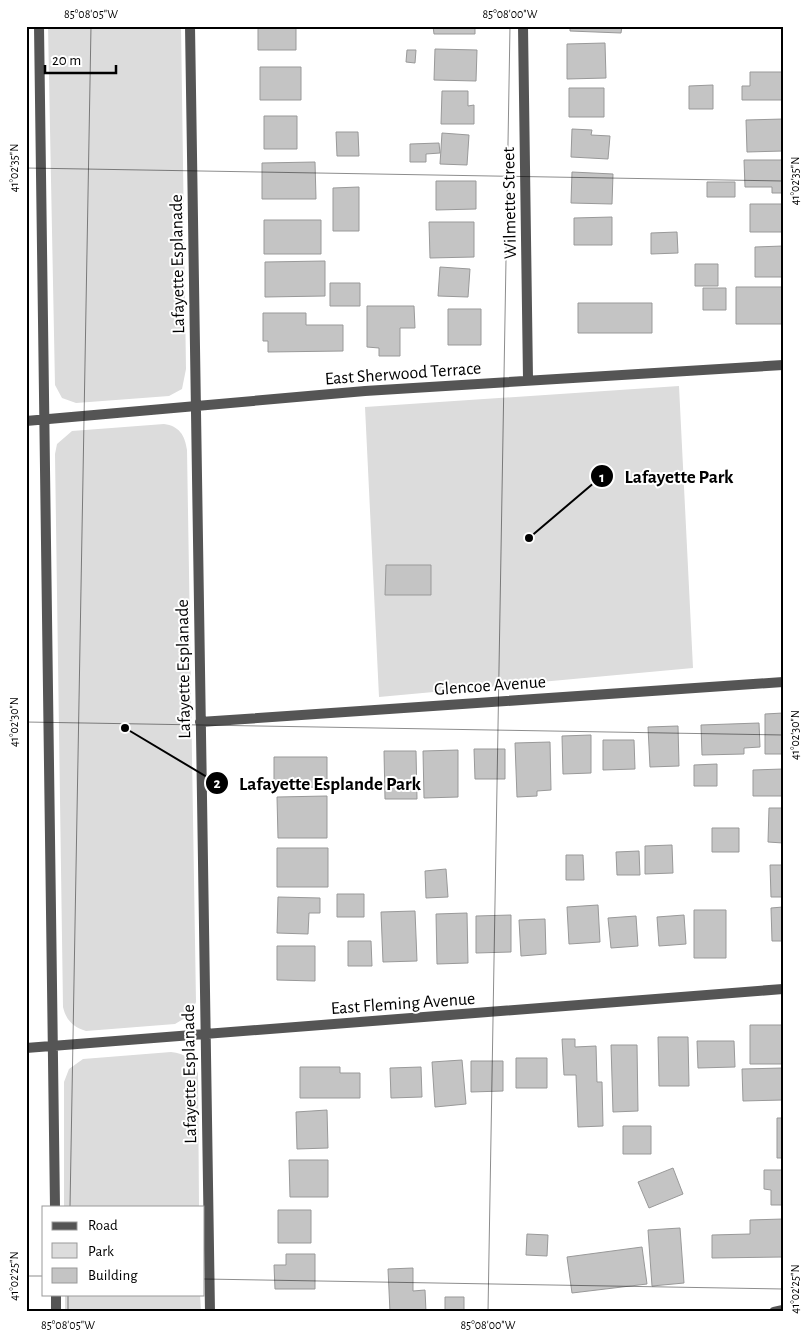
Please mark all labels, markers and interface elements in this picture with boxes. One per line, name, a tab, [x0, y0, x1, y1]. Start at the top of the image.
text: 85°08'05"W	[64, 8, 118, 20]
text: 85°08'00"W	[482, 8, 538, 20]
scale bar	[45, 42, 116, 74]
text: 20 m	[52, 53, 81, 68]
text: 41°02'35"N	[8, 144, 20, 192]
street label: Wilmette Street	[500, 146, 520, 259]
text: 41°02'35"N	[789, 157, 801, 205]
street label: Lafayette Esplanade	[168, 194, 188, 334]
street label: East Sherwood Terrace	[324, 360, 482, 388]
callout: Lafayette Park	[590, 459, 744, 493]
text: Lafayette Park	[624, 468, 734, 487]
text: 1	[599, 470, 605, 485]
street label: Lafayette Esplanade	[174, 599, 194, 739]
street label: Glencoe Avenue	[433, 673, 547, 699]
text: 41°02'30"N	[8, 697, 20, 747]
text: 41°02'30"N	[789, 710, 801, 760]
callout: Lafayette Esplande Park	[204, 766, 431, 800]
text: Lafayette Esplande Park	[239, 775, 421, 794]
text: 2	[213, 776, 221, 791]
street label: East Fleming Avenue	[330, 990, 476, 1018]
street label: Lafayette Esplanade	[180, 1004, 200, 1144]
legend	[42, 1206, 205, 1296]
text: Road	[88, 1218, 118, 1233]
text: Park	[88, 1244, 114, 1259]
text: 41°02'25"N	[8, 1251, 20, 1301]
text: 41°02'25"N	[789, 1264, 801, 1314]
text: Building	[88, 1268, 138, 1283]
text: 85°08'05"W	[41, 1319, 95, 1331]
text: 85°08'00"W	[460, 1319, 516, 1331]

